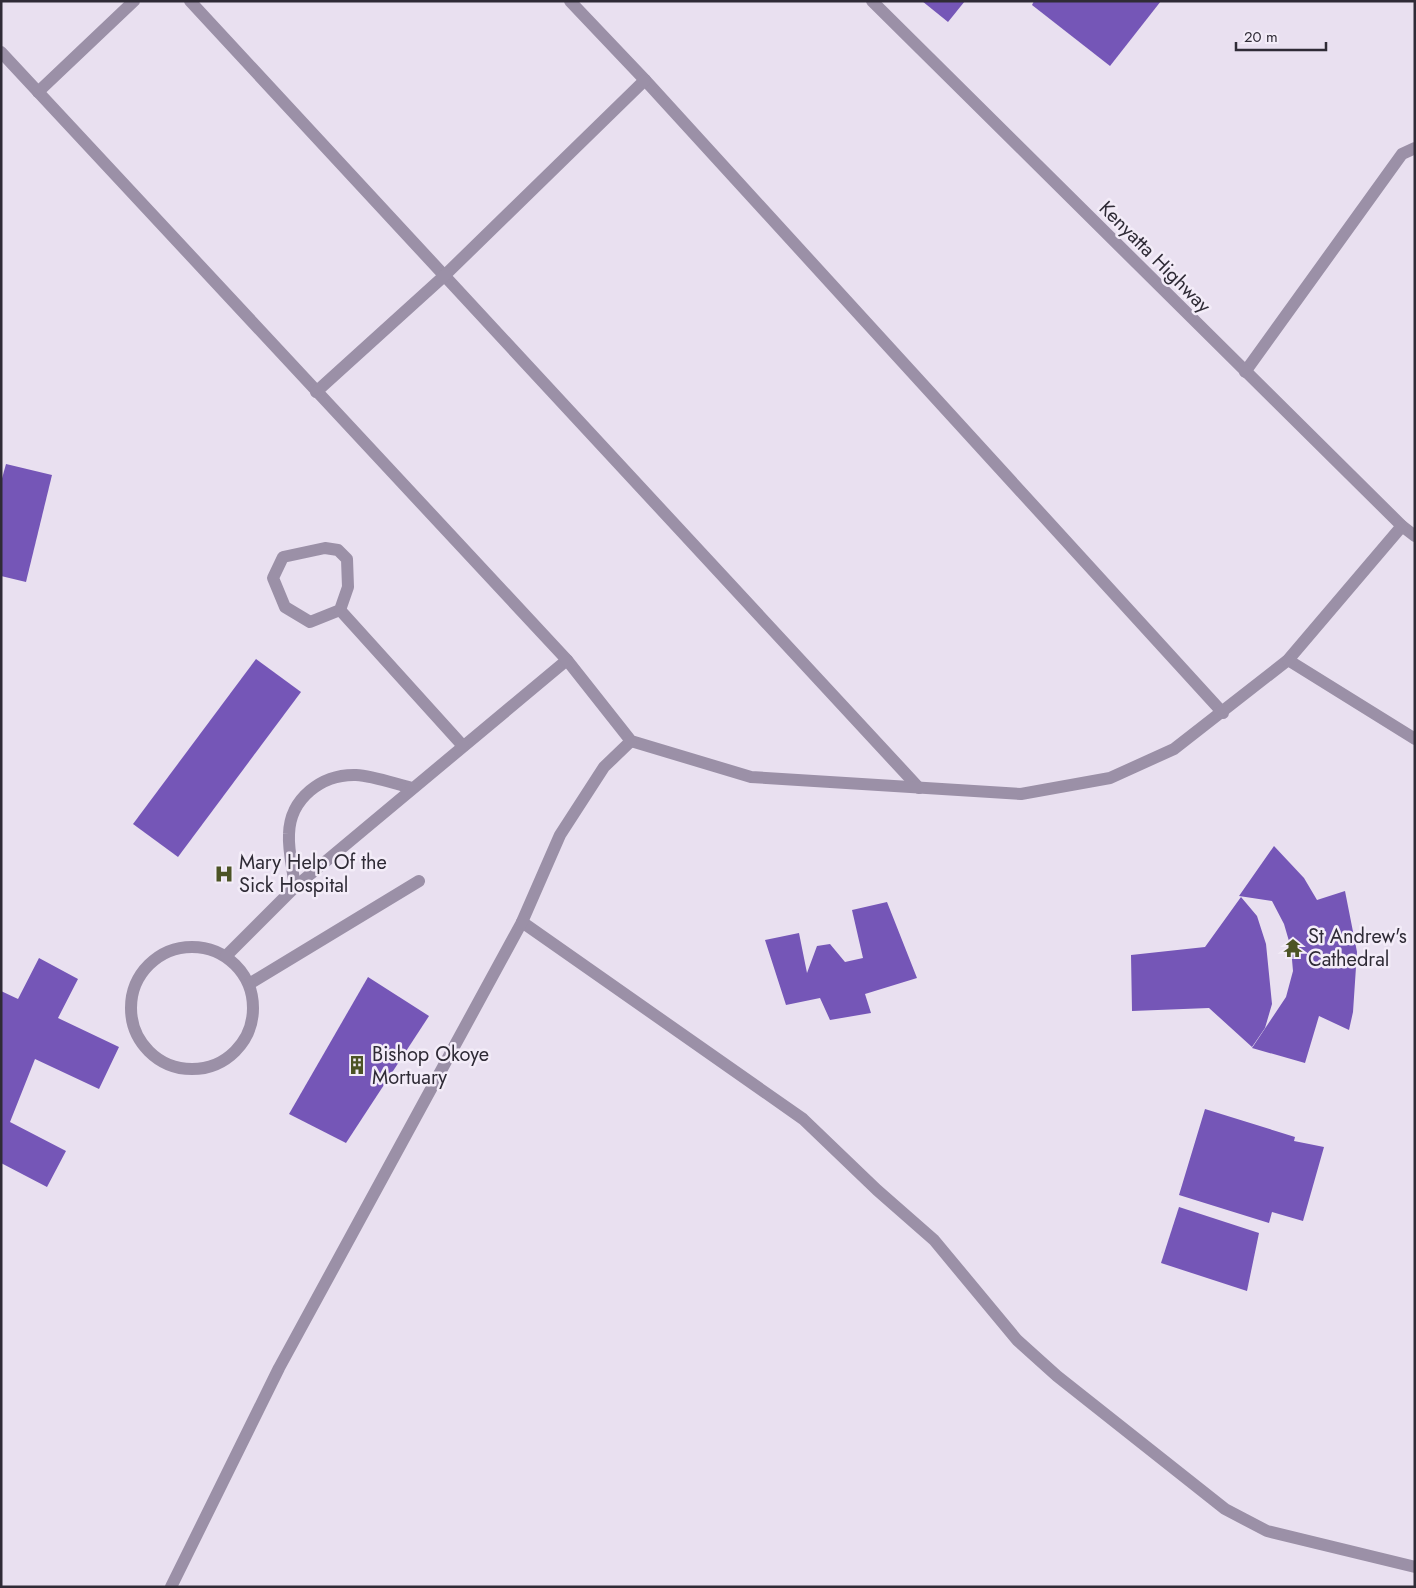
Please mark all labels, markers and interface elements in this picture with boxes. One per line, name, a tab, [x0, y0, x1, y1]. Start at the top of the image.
scale bar	[1236, 20, 1326, 52]
text: 20 m	[1244, 26, 1278, 48]
street label: Kenyatta Highway	[1092, 194, 1218, 320]
place label: Mary Help Of the Sick Hospital	[239, 848, 387, 900]
hospital icon: Mary Help Of the Sick Hospital	[213, 863, 235, 885]
place label: St Andrew's Cathedral	[1308, 922, 1407, 974]
temple icon: St Andrew's Cathedral	[1282, 937, 1304, 959]
place label: Bishop Okoye Mortuary	[372, 1040, 489, 1092]
building icon: Bishop Okoye Mortuary	[346, 1054, 368, 1076]

